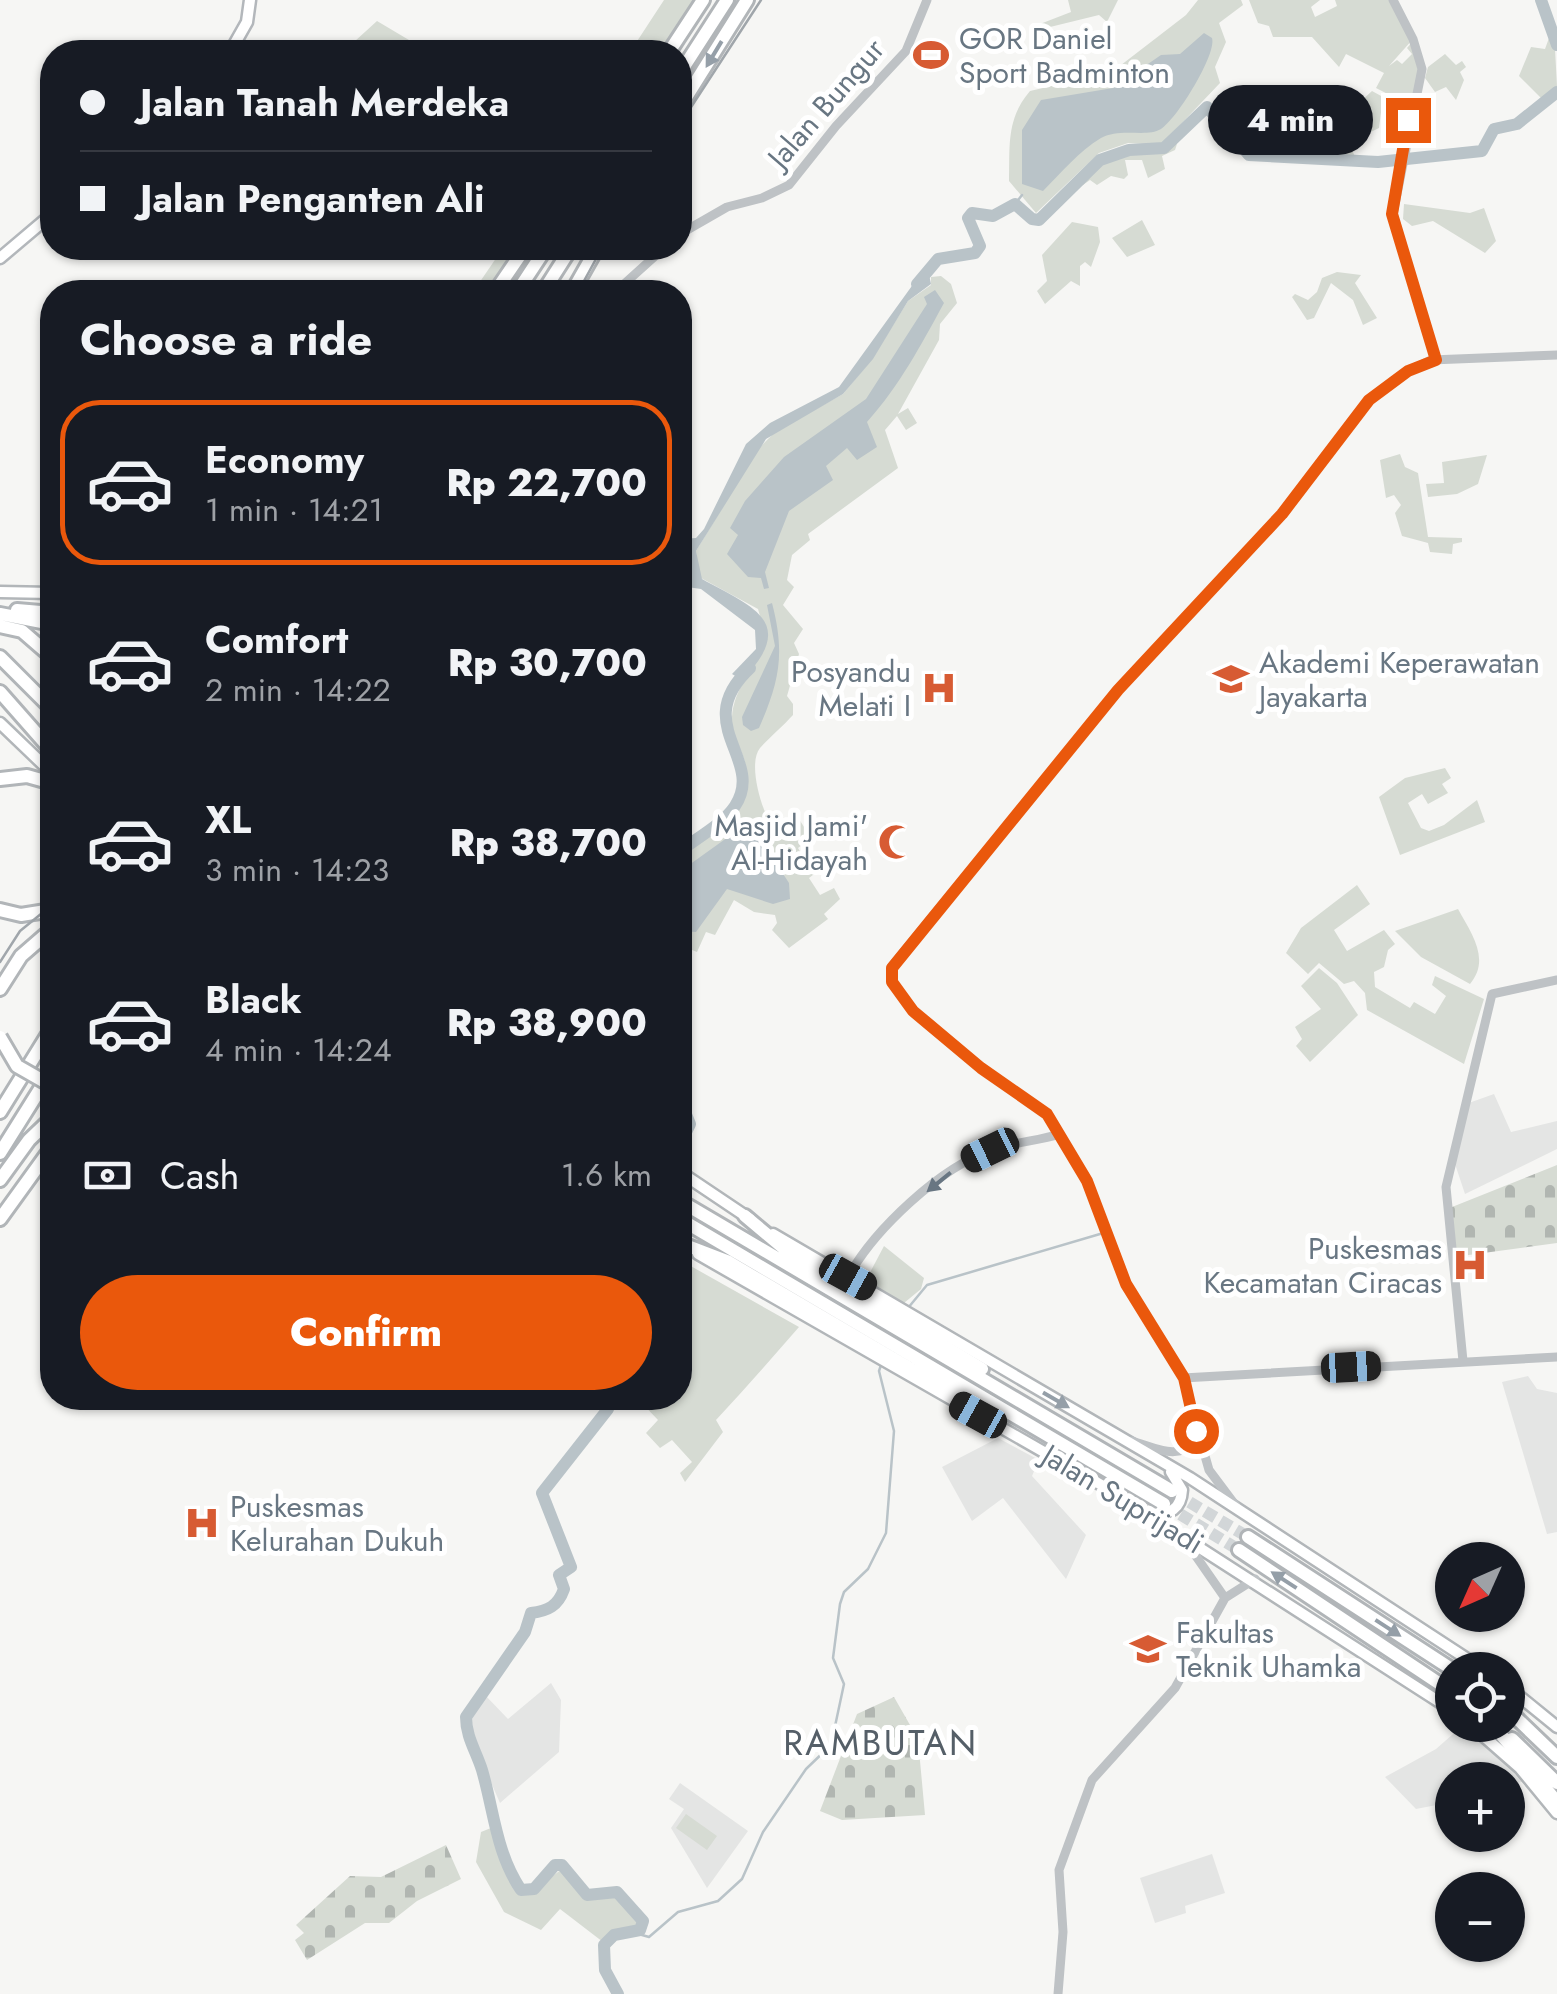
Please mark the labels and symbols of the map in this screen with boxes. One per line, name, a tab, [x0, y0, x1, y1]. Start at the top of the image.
place label: GOR Daniel Sport Badminton	[959, 17, 1170, 94]
street label: Jalan Bungur	[755, 28, 895, 180]
sports icon: GOR Daniel Sport Badminton	[912, 36, 950, 74]
one-way arrow	[706, 40, 723, 68]
callout: 4 min	[1208, 85, 1373, 155]
route end	[1386, 98, 1431, 143]
place label: Akademi Keperawatan Jayakarta	[1255, 641, 1540, 718]
place label: Posyandu Melati I	[791, 650, 911, 727]
school or university icon: Akademi Keperawatan Jayakarta	[1212, 660, 1250, 698]
hospital icon: Posyandu Melati I	[920, 669, 958, 707]
place label: Masjid Jami' Al-Hidayah	[714, 804, 868, 881]
mosque icon: Masjid Jami' Al-Hidayah	[877, 823, 915, 861]
car	[956, 1123, 1024, 1177]
one-way arrow	[926, 1171, 951, 1192]
place label: Puskesmas Kecamatan Ciracas	[1204, 1227, 1442, 1304]
hospital icon: Puskesmas Kecamatan Ciracas	[1451, 1246, 1489, 1284]
car	[814, 1249, 882, 1305]
car	[1320, 1350, 1382, 1384]
car	[944, 1387, 1012, 1443]
one-way arrow	[1041, 1391, 1070, 1408]
route start	[1174, 1409, 1219, 1454]
street label: Jalan Suprijadi	[1031, 1432, 1212, 1564]
place label: Puskesmas Kelurahan Dukuh	[230, 1485, 444, 1562]
hospital icon: Puskesmas Kelurahan Dukuh	[183, 1504, 221, 1542]
north arrow	[1435, 1542, 1525, 1632]
one-way arrow	[1270, 1571, 1298, 1589]
place label: Fakultas Teknik Uhamka	[1176, 1611, 1361, 1688]
one-way arrow	[1375, 1619, 1402, 1637]
school or university icon: Fakultas Teknik Uhamka	[1129, 1630, 1167, 1668]
district label: RAMBUTAN	[783, 1718, 979, 1768]

